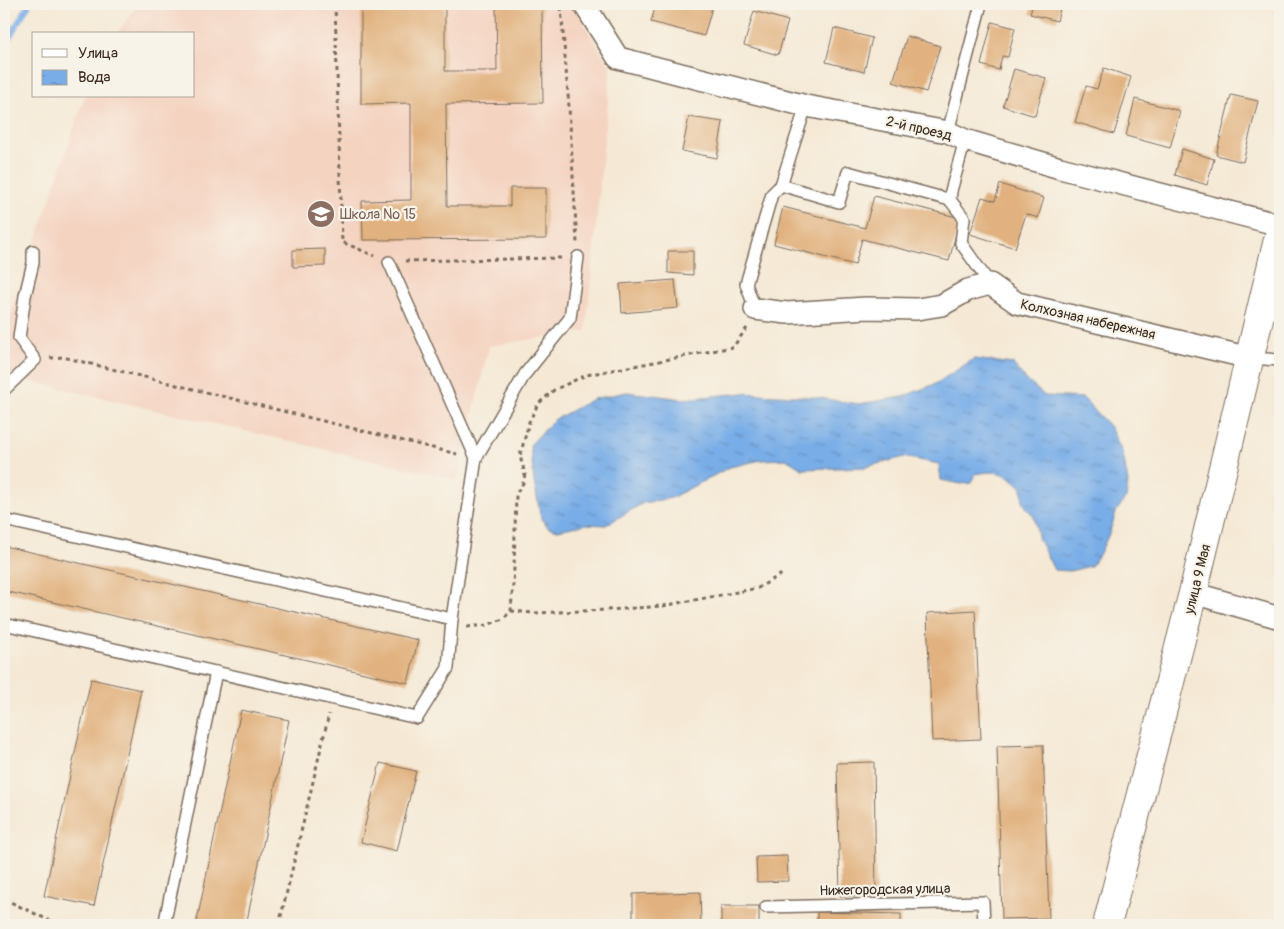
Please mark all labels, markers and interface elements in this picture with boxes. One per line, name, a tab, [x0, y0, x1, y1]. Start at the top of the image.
legend	[32, 32, 195, 98]
text: Улица	[78, 44, 118, 63]
text: Вода	[78, 68, 111, 87]
street label: 2-й проезд	[884, 113, 954, 144]
school or university icon: Школа № 15	[306, 199, 336, 229]
place label: Школа № 15	[340, 206, 416, 223]
street label: Колхозная набережная	[1019, 296, 1157, 343]
street label: улица 9 Мая	[1180, 542, 1214, 617]
street label: Нижегородская улица	[819, 880, 951, 899]

